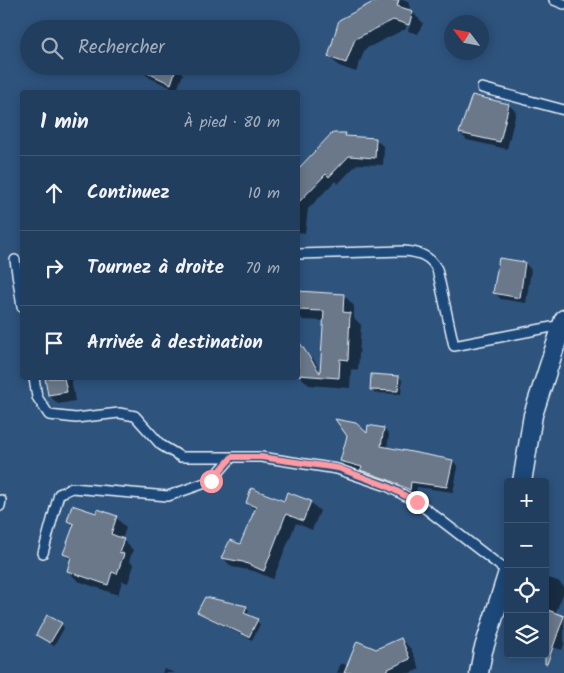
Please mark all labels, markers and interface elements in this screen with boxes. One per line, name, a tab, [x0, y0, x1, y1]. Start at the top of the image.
north arrow	[444, 15, 489, 60]
search box	[20, 20, 300, 75]
text: Rechercher	[78, 33, 165, 63]
icon: search	[38, 34, 66, 62]
text: 1 min	[40, 106, 89, 139]
text: À pied · 80 m	[184, 110, 280, 135]
text: Continuez	[87, 178, 170, 208]
icon: ahead	[40, 179, 68, 207]
text: 10 m	[248, 181, 280, 206]
text: Tournez à droite	[87, 253, 224, 283]
icon: right	[40, 254, 68, 282]
text: 70 m	[245, 256, 280, 281]
text: Arrivée à destination	[87, 328, 263, 358]
icon: arrive	[40, 329, 68, 357]
route start	[200, 470, 223, 493]
map controls	[504, 478, 549, 658]
button: +	[504, 478, 549, 523]
route end	[406, 491, 429, 514]
button: −	[504, 523, 549, 568]
button: locate	[504, 568, 549, 613]
button: layers	[504, 613, 549, 658]

